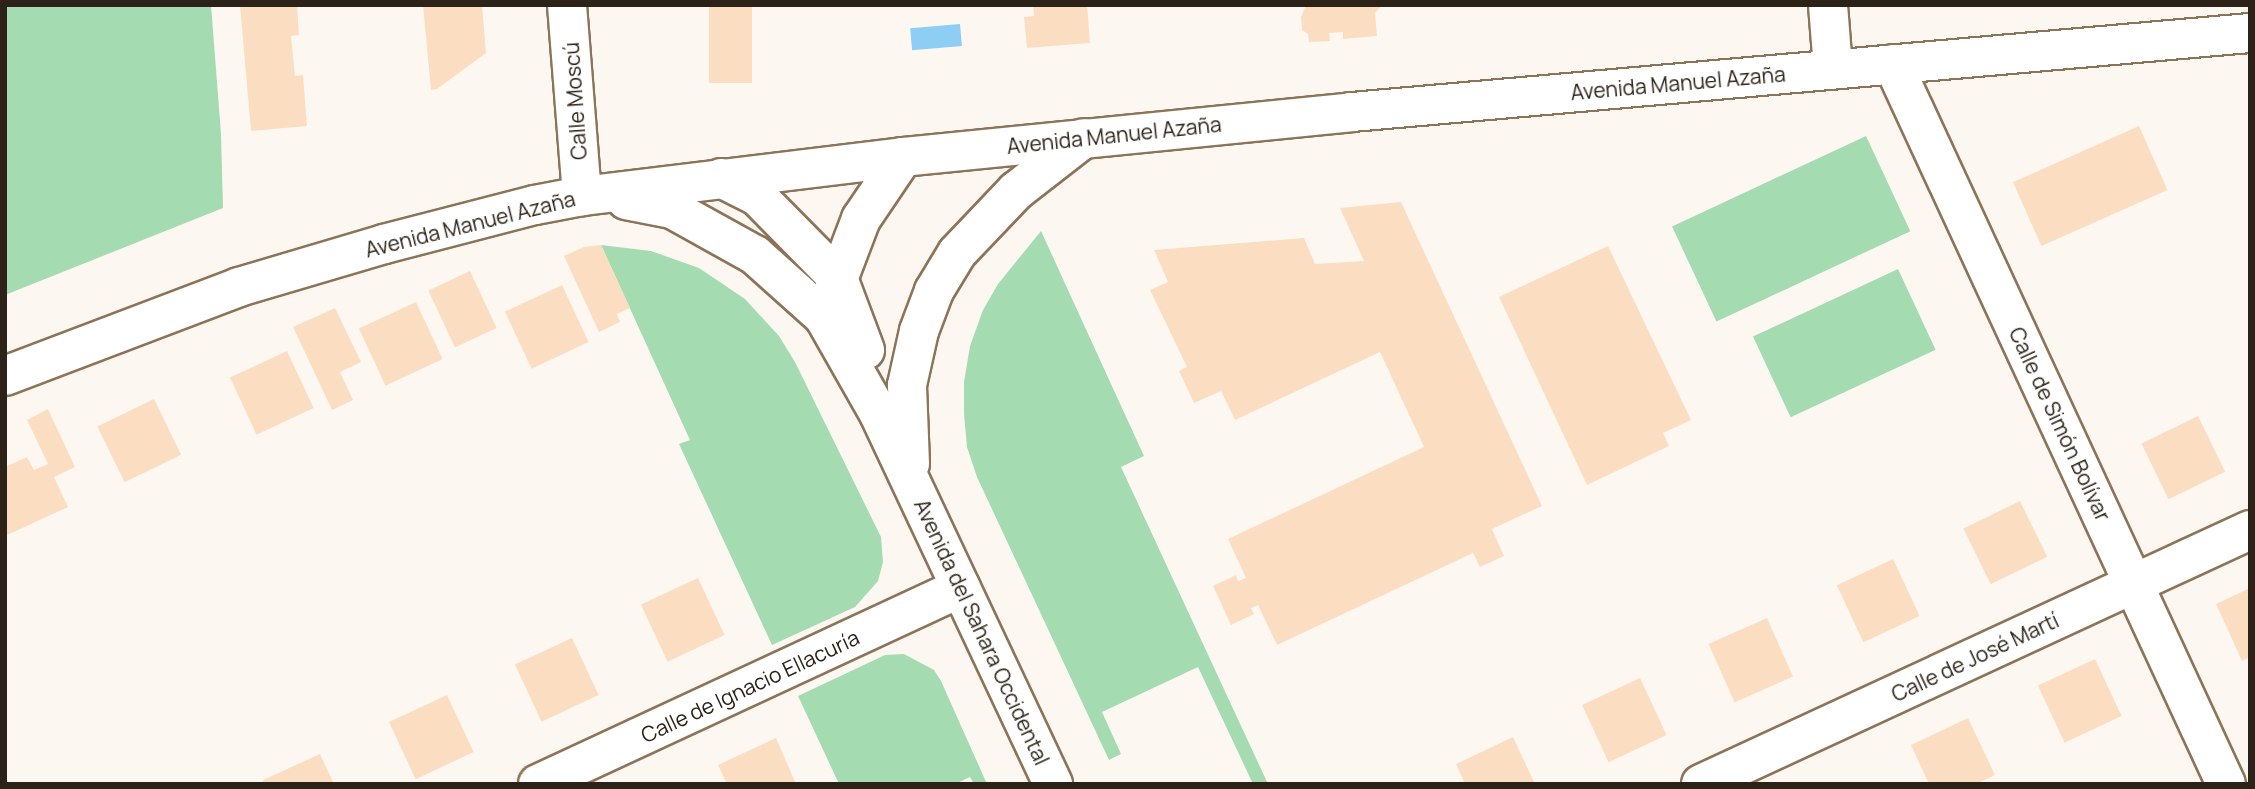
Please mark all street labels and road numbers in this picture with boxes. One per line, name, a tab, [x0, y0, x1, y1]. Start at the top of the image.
street label: Calle Moscú	[558, 41, 592, 161]
street label: Avenida Manuel Azaña	[1570, 61, 1786, 105]
street label: Avenida Manuel Azaña	[1005, 111, 1223, 159]
street label: Avenida Manuel Azaña	[362, 186, 578, 262]
street label: Calle de Simón Bolívar	[2004, 323, 2116, 525]
street label: Avenida del Sahara Occidental	[909, 495, 1055, 769]
street label: Calle de José Martí	[1887, 607, 2063, 707]
street label: Calle de Ignacio Ellacuría	[637, 624, 863, 748]

